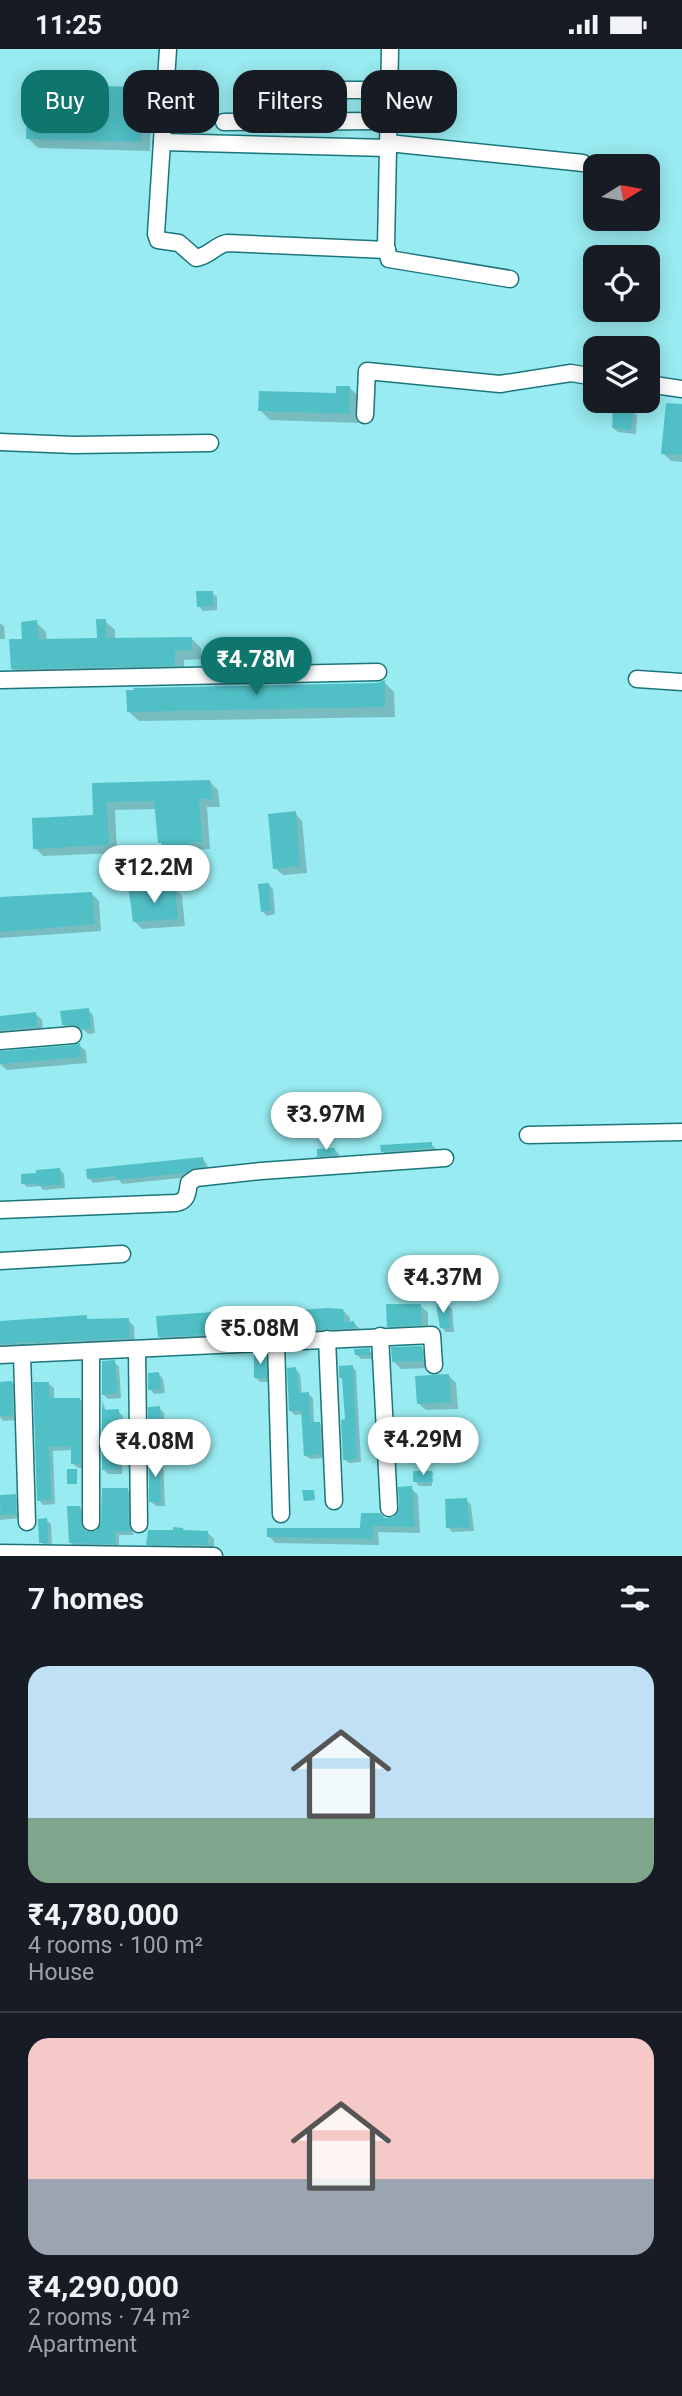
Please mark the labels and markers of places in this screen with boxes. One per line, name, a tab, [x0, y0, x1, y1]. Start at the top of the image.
pin: ₹4.78M	[199, 637, 313, 697]
pin: ₹12.2M	[97, 845, 211, 905]
pin: ₹3.97M	[269, 1093, 383, 1152]
pin: ₹4.37M	[386, 1255, 500, 1315]
pin: ₹5.08M	[203, 1307, 317, 1366]
pin: ₹4.29M	[366, 1417, 480, 1477]
pin: ₹4.08M	[98, 1419, 212, 1479]

